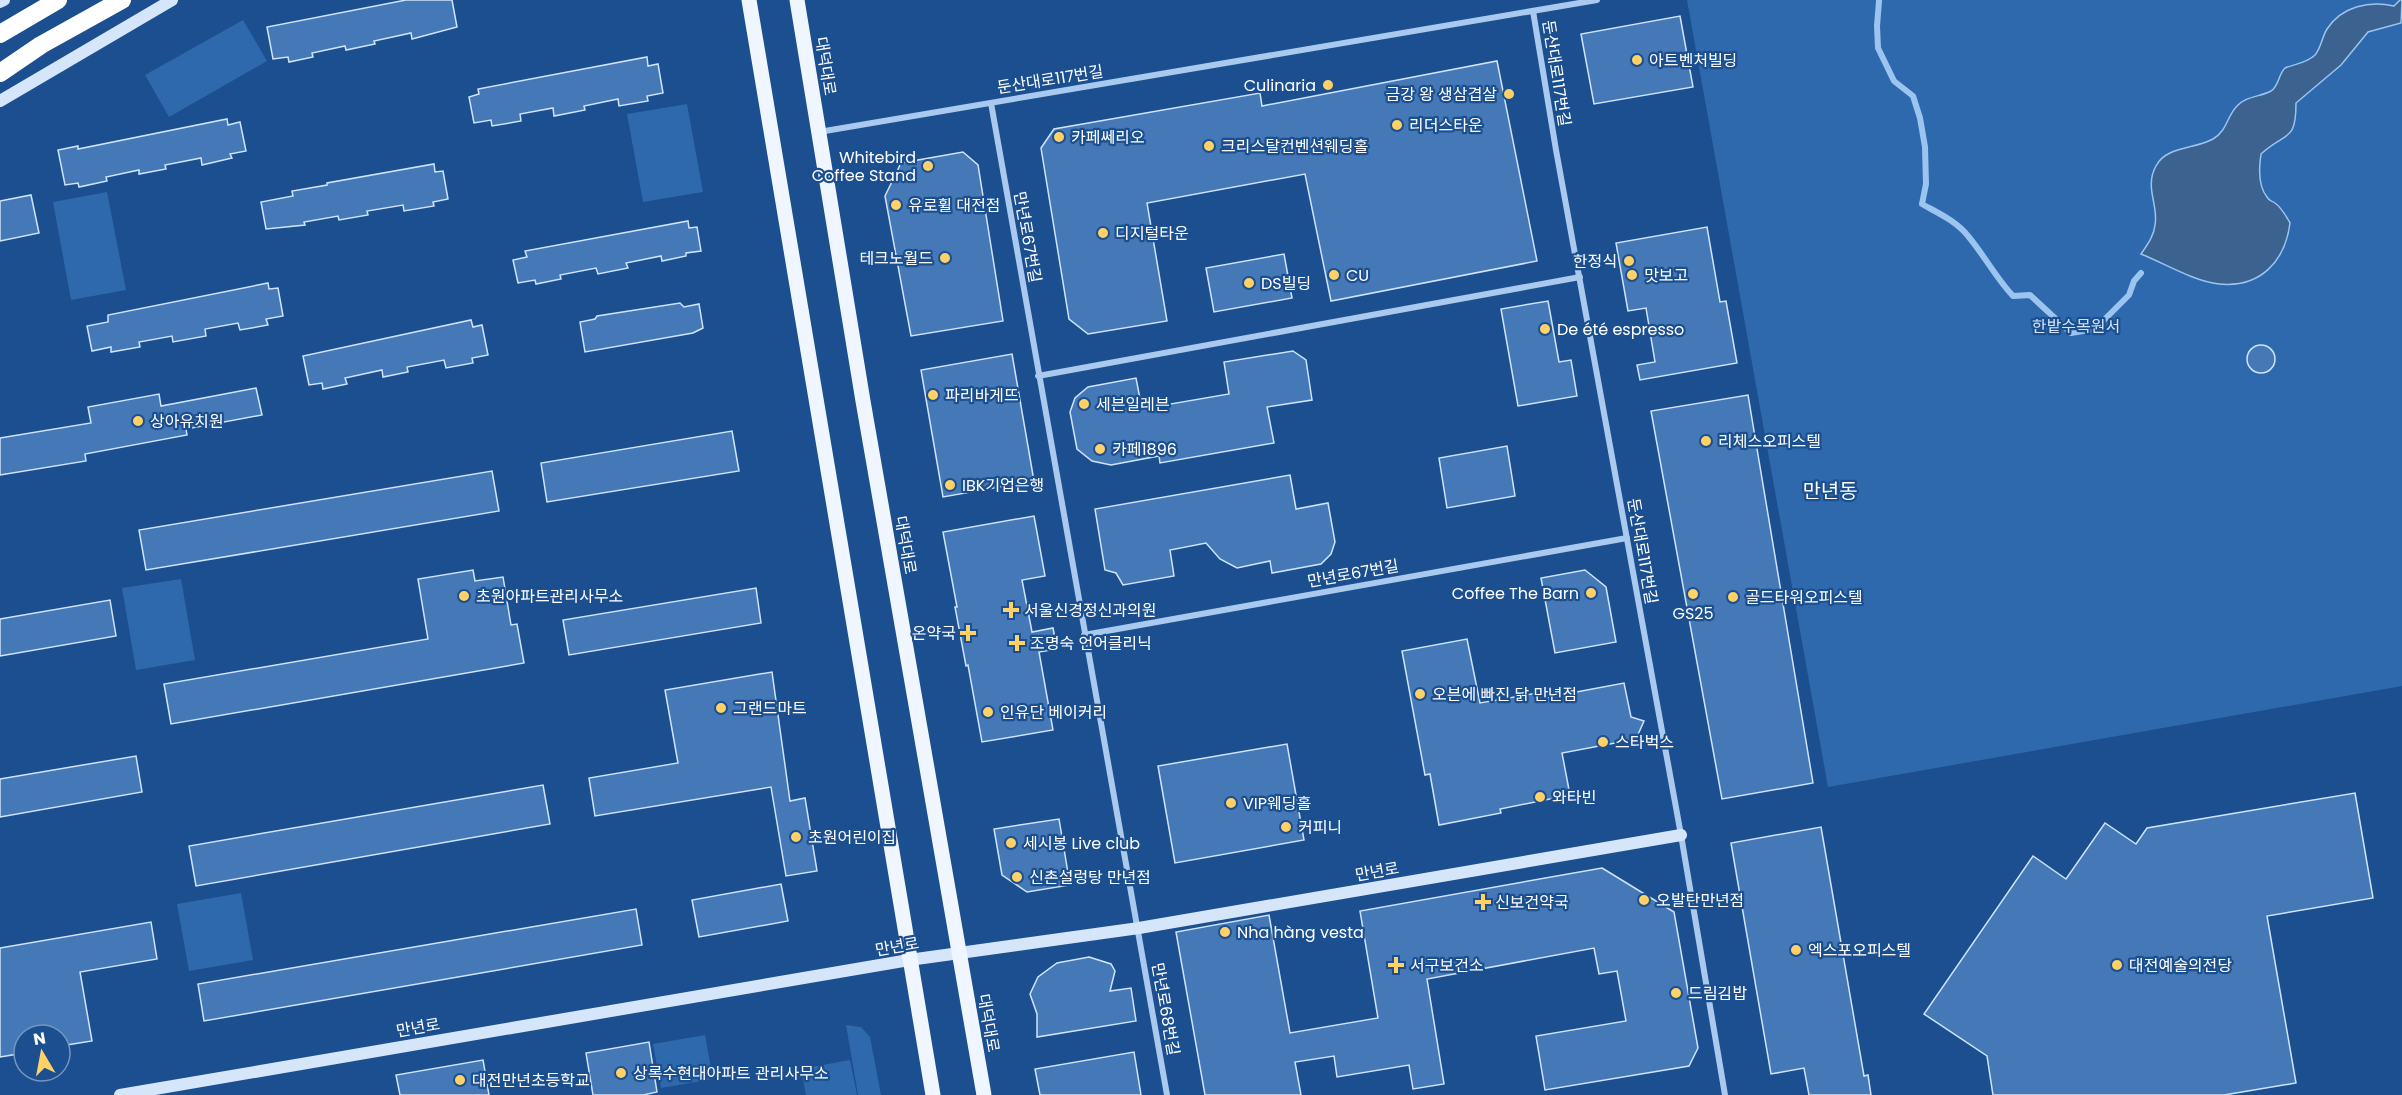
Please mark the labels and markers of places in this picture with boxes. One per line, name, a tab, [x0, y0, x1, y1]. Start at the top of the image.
place label: 아트벤처빌딩	[1649, 49, 1737, 72]
marker: 아트벤처빌딩	[1630, 53, 1644, 67]
place label: Culinaria	[1244, 74, 1316, 97]
marker: Culinaria	[1321, 78, 1335, 92]
place label: 금강 왕 생삼겹살	[1385, 83, 1497, 106]
marker: 금강 왕 생삼겹살	[1502, 87, 1516, 101]
place label: 리더스타운	[1409, 114, 1483, 137]
marker: 리더스타운	[1390, 118, 1404, 132]
place label: 카페쎄리오	[1071, 126, 1145, 149]
marker: 카페쎄리오	[1052, 130, 1066, 144]
place label: 크리스탈컨벤션웨딩홀	[1221, 135, 1368, 158]
marker: 크리스탈컨벤션웨딩홀	[1202, 139, 1216, 153]
place label: Whitebird Coffee Stand	[812, 146, 916, 187]
marker: Whitebird Coffee Stand	[921, 159, 935, 173]
place label: 유로휠 대전점	[908, 194, 1001, 217]
marker: 유로휠 대전점	[889, 198, 903, 212]
place label: 디지털타운	[1115, 222, 1189, 245]
marker: 디지털타운	[1096, 226, 1110, 240]
place label: 테크노월드	[859, 247, 933, 270]
place label: 한정식	[1573, 250, 1617, 273]
marker: 테크노월드	[938, 251, 952, 265]
marker: 한정식	[1622, 254, 1636, 268]
place label: CU	[1346, 264, 1369, 287]
place label: 맛보고	[1644, 264, 1688, 287]
marker: CU	[1327, 268, 1341, 282]
marker: 맛보고	[1625, 268, 1639, 282]
place label: DS빌딩	[1261, 272, 1311, 295]
marker: DS빌딩	[1242, 276, 1256, 290]
place label: De été espresso	[1557, 318, 1684, 341]
marker: De été espresso	[1538, 322, 1552, 336]
place label: 파리바게뜨	[945, 384, 1019, 407]
marker: 파리바게뜨	[926, 388, 940, 402]
place label: 세븐일레븐	[1096, 393, 1170, 416]
marker: 세븐일레븐	[1077, 397, 1091, 411]
place label: 상아유치원	[150, 410, 224, 433]
marker: 상아유치원	[131, 414, 145, 428]
place label: 리체스오피스텔	[1718, 430, 1821, 453]
marker: 리체스오피스텔	[1699, 434, 1713, 448]
place label: 카페1896	[1112, 438, 1177, 461]
marker: 카페1896	[1093, 442, 1107, 456]
place label: IBK기업은행	[962, 474, 1044, 497]
marker: IBK기업은행	[943, 478, 957, 492]
place label: Coffee The Barn	[1452, 582, 1579, 605]
place label: 초원아파트관리사무소	[476, 585, 623, 608]
marker: Coffee The Barn	[1584, 586, 1598, 600]
place label: 골드타워오피스텔	[1745, 586, 1863, 609]
marker: GS25	[1686, 587, 1700, 601]
marker: 초원아파트관리사무소	[457, 589, 471, 603]
marker: 골드타워오피스텔	[1726, 590, 1740, 604]
place label: 서울신경정신과의원	[1024, 599, 1156, 622]
marker: 서울신경정신과의원	[1002, 601, 1020, 619]
place label: GS25	[1672, 602, 1714, 625]
place label: 온약국	[912, 622, 956, 645]
marker: 온약국	[961, 626, 975, 640]
place label: 조명숙 언어클리닉	[1030, 632, 1152, 655]
marker: 조명숙 언어클리닉	[1008, 634, 1026, 652]
place label: 오븐에 빠진 닭 만년점	[1432, 683, 1577, 706]
marker: 오븐에 빠진 닭 만년점	[1413, 687, 1427, 701]
place label: 그랜드마트	[733, 697, 807, 720]
marker: 그랜드마트	[714, 701, 728, 715]
place label: 인유단 베이커리	[1000, 701, 1107, 724]
marker: 인유단 베이커리	[981, 705, 995, 719]
place label: 스타벅스	[1615, 731, 1674, 754]
marker: 스타벅스	[1596, 735, 1610, 749]
place label: 와타빈	[1552, 786, 1596, 809]
marker: 와타빈	[1533, 790, 1547, 804]
place label: VIP웨딩홀	[1243, 792, 1311, 815]
marker: VIP웨딩홀	[1224, 796, 1238, 810]
place label: 커피니	[1298, 816, 1342, 839]
marker: 커피니	[1279, 820, 1293, 834]
place label: 초원어린이집	[808, 826, 896, 849]
marker: 초원어린이집	[789, 830, 803, 844]
place label: 세시봉 Live club	[1023, 832, 1140, 855]
marker: 세시봉 Live club	[1004, 836, 1018, 850]
place label: 신촌설렁탕 만년점	[1029, 866, 1151, 889]
marker: 신촌설렁탕 만년점	[1010, 870, 1024, 884]
place label: 오발탄만년점	[1656, 889, 1744, 912]
place label: 신보건약국	[1495, 891, 1569, 914]
marker: 오발탄만년점	[1637, 893, 1651, 907]
marker: 신보건약국	[1476, 895, 1490, 909]
place label: Nha hàng vesta	[1237, 921, 1364, 944]
marker: Nha hàng vesta	[1218, 925, 1232, 939]
place label: 엑스포오피스텔	[1808, 939, 1911, 962]
marker: 엑스포오피스텔	[1789, 943, 1803, 957]
place label: 서구보건소	[1410, 954, 1484, 977]
place label: 대전예술의전당	[2129, 954, 2232, 977]
marker: 서구보건소	[1387, 956, 1405, 974]
marker: 대전예술의전당	[2110, 958, 2124, 972]
place label: 드림김밥	[1688, 982, 1747, 1005]
marker: 드림김밥	[1669, 986, 1683, 1000]
place label: 상록수현대아파트 관리사무소	[633, 1062, 829, 1085]
marker: 상록수현대아파트 관리사무소	[614, 1066, 628, 1080]
place label: 대전만년초등학교	[472, 1069, 590, 1092]
marker: 대전만년초등학교	[453, 1073, 467, 1087]

